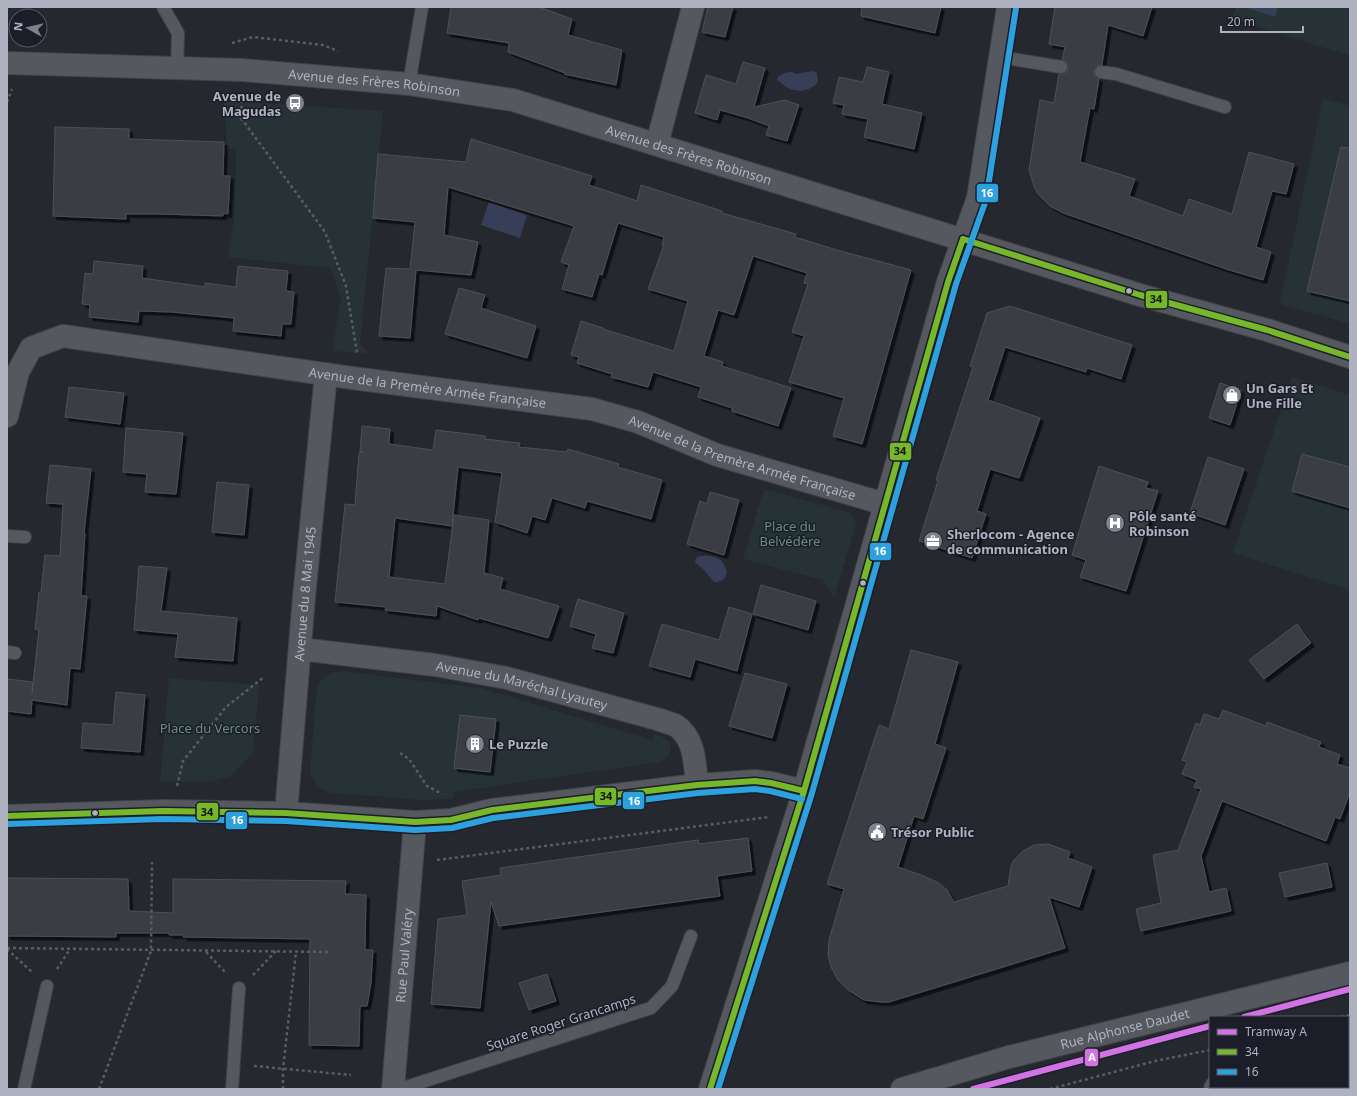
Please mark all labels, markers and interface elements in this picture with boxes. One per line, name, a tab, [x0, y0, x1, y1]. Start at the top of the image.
north arrow	[8, 8, 48, 48]
scale bar	[1221, 8, 1303, 34]
text: 20 m	[1227, 13, 1255, 30]
text: N	[10, 21, 26, 32]
street label: Avenue des Frères Robinson	[288, 65, 462, 101]
place label: Avenue de Magudas	[213, 87, 281, 120]
bus stop icon: Avenue de Magudas	[284, 92, 306, 114]
street label: Avenue des Frères Robinson	[604, 120, 774, 189]
line badge: 16	[976, 183, 999, 203]
text: 16	[981, 185, 993, 200]
unlabelled marker	[1124, 286, 1134, 296]
line badge: 34	[1145, 290, 1168, 309]
text: 34	[1150, 291, 1163, 306]
street label: Avenue de la Premère Armée Française	[308, 363, 547, 412]
place label: Un Gars Et Une Fille	[1246, 379, 1314, 412]
shop icon: Un Gars Et Une Fille	[1221, 384, 1243, 406]
street label: Avenue de la Premère Armée Française	[627, 411, 858, 504]
line badge: 34	[889, 442, 912, 461]
text: 34	[894, 443, 907, 458]
place label: Pôle santé Robinson	[1129, 507, 1197, 540]
hospital icon: Pôle santé Robinson	[1104, 512, 1126, 534]
park label: Place du Belvédère	[760, 517, 820, 550]
place label: Sherlocom - Agence de communication	[947, 525, 1075, 558]
street label: Avenue du 8 Mai 1945	[290, 526, 320, 662]
office icon: Sherlocom - Agence de communication	[922, 530, 944, 552]
line badge: 16	[869, 542, 892, 561]
text: 16	[874, 543, 886, 558]
unlabelled marker	[858, 578, 868, 588]
street label: Avenue du Maréchal Lyautey	[435, 656, 610, 714]
park label: Place du Vercors	[160, 719, 260, 737]
building icon: Le Puzzle	[464, 733, 486, 755]
place label: Le Puzzle	[489, 735, 549, 753]
line badge: 34	[594, 787, 617, 806]
text: 34	[600, 788, 613, 803]
line badge: 16	[622, 791, 645, 810]
text: 16	[628, 793, 640, 808]
line badge: 34	[196, 802, 219, 821]
text: 34	[201, 804, 214, 819]
unlabelled marker	[90, 808, 100, 818]
line badge: 16	[225, 811, 248, 830]
text: 16	[231, 812, 243, 827]
public building icon: Trésor Public	[866, 821, 888, 843]
place label: Trésor Public	[891, 823, 975, 841]
street label: Rue Paul Valéry	[391, 907, 417, 1003]
street label: Square Roger Grancamps	[484, 989, 638, 1055]
street label: Rue Alphonse Daudet	[1058, 1004, 1192, 1053]
legend	[1209, 1016, 1349, 1088]
text: Tramway A	[1245, 1023, 1307, 1040]
text: 34	[1245, 1043, 1259, 1060]
line badge: A	[1084, 1048, 1099, 1067]
text: A	[1088, 1049, 1096, 1064]
text: 16	[1245, 1063, 1259, 1080]

